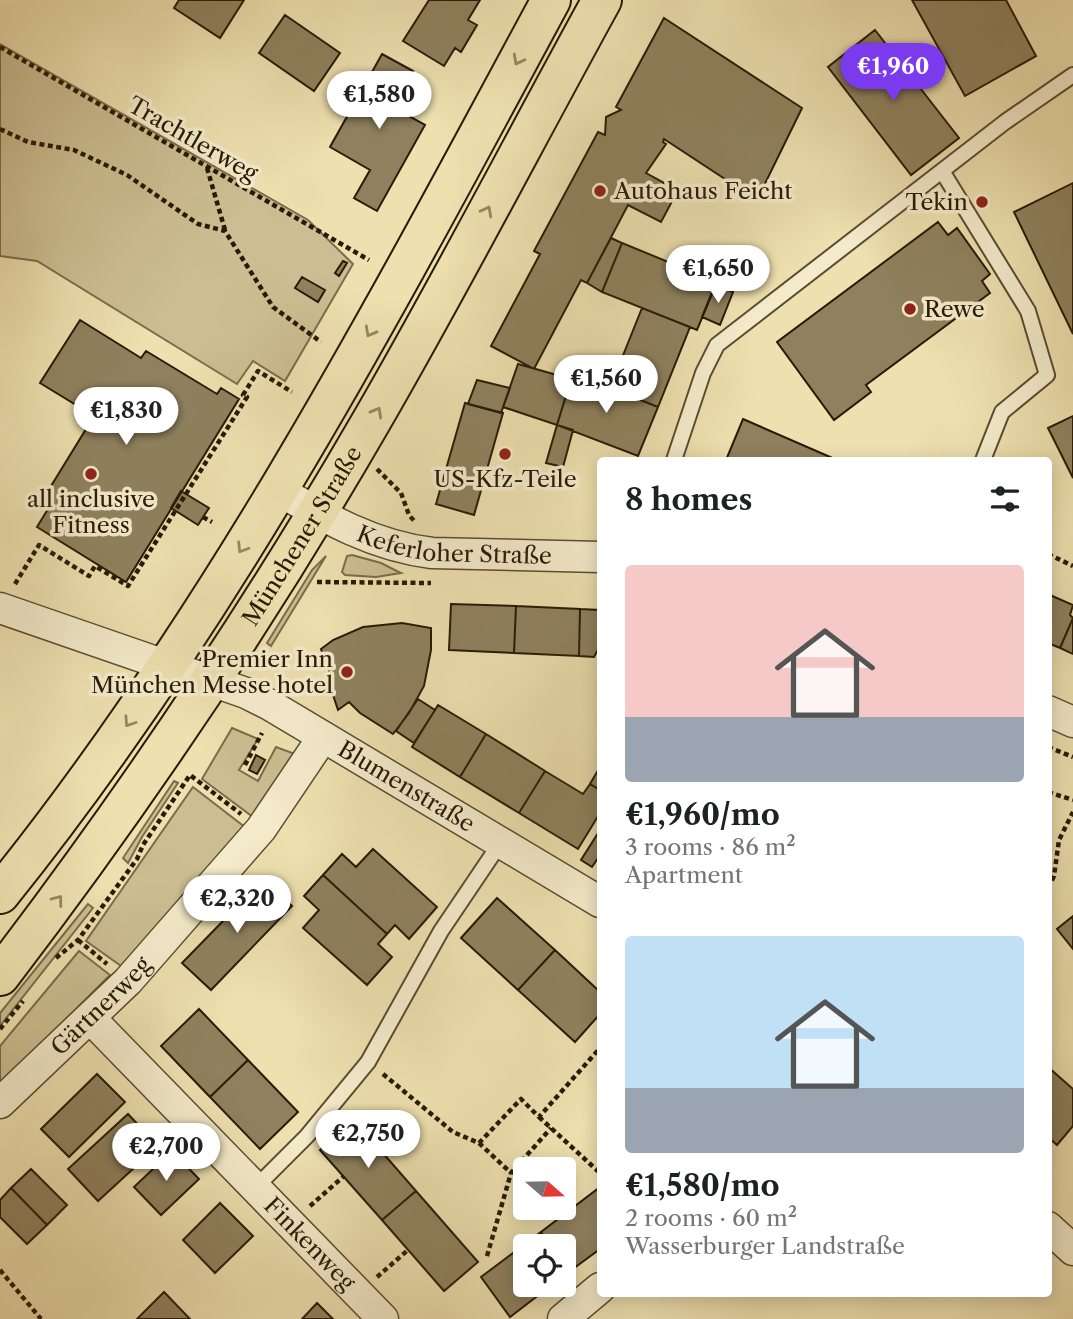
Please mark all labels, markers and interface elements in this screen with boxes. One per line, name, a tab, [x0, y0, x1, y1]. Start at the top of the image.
pin: €1,960	[836, 43, 950, 103]
text: €1,960	[857, 52, 929, 80]
one-way arrow	[513, 53, 527, 65]
pin: €1,580	[322, 72, 436, 131]
text: €1,580	[343, 80, 415, 108]
street label: Trachtlerweg	[123, 91, 264, 188]
place label: Autohaus Feicht	[613, 177, 792, 205]
marker: Autohaus Feicht	[592, 183, 608, 199]
place label: Tekin	[905, 188, 968, 216]
marker: Tekin	[974, 194, 990, 210]
one-way arrow	[479, 206, 492, 218]
pin: €1,650	[661, 246, 775, 305]
text: €1,650	[682, 254, 754, 282]
place label: Rewe	[924, 295, 985, 323]
marker: Rewe	[902, 301, 918, 317]
one-way arrow	[365, 325, 378, 338]
pin: €1,560	[549, 356, 663, 415]
text: €1,560	[570, 364, 642, 392]
pin: €1,830	[69, 388, 183, 447]
text: €1,830	[89, 396, 163, 424]
one-way arrow	[369, 407, 382, 419]
street label: Münchener Straße	[236, 441, 368, 631]
marker: US-Kfz-Teile	[497, 446, 513, 462]
place label: US-Kfz-Teile	[433, 465, 577, 493]
marker: all inclusive Fitness	[83, 466, 99, 482]
icon: filters	[986, 480, 1024, 518]
text: 8 homes	[625, 481, 752, 518]
place label: all inclusive Fitness	[27, 485, 155, 539]
street label: Keferloher Straße	[353, 520, 552, 570]
one-way arrow	[238, 540, 251, 553]
icon: home	[762, 610, 888, 736]
place label: Premier Inn München Messe hotel	[91, 645, 333, 699]
marker: Premier Inn München Messe hotel	[339, 664, 355, 680]
one-way arrow	[124, 714, 137, 727]
street label: Blumenstraße	[333, 735, 480, 838]
text: €1,960/mo	[625, 796, 780, 833]
text: 3 rooms · 86 m²	[625, 833, 796, 861]
text: Apartment	[625, 861, 743, 889]
pin: €2,320	[180, 876, 294, 935]
text: €2,320	[199, 884, 275, 912]
one-way arrow	[50, 895, 62, 907]
street label: Gärtnerweg	[45, 950, 157, 1061]
icon: home	[762, 981, 888, 1107]
pin: €2,750	[311, 1110, 425, 1170]
text: €2,750	[331, 1119, 405, 1147]
pin: €2,700	[109, 1124, 223, 1183]
text: €2,700	[128, 1132, 204, 1160]
north arrow	[513, 1157, 576, 1220]
map controls	[513, 1157, 576, 1297]
text: €1,580/mo	[625, 1167, 780, 1204]
street label: Finkenweg	[258, 1191, 362, 1297]
text: 2 rooms · 60 m²	[625, 1204, 797, 1232]
text: Wasserburger Landstraße	[625, 1232, 905, 1260]
button: locate	[513, 1234, 576, 1297]

